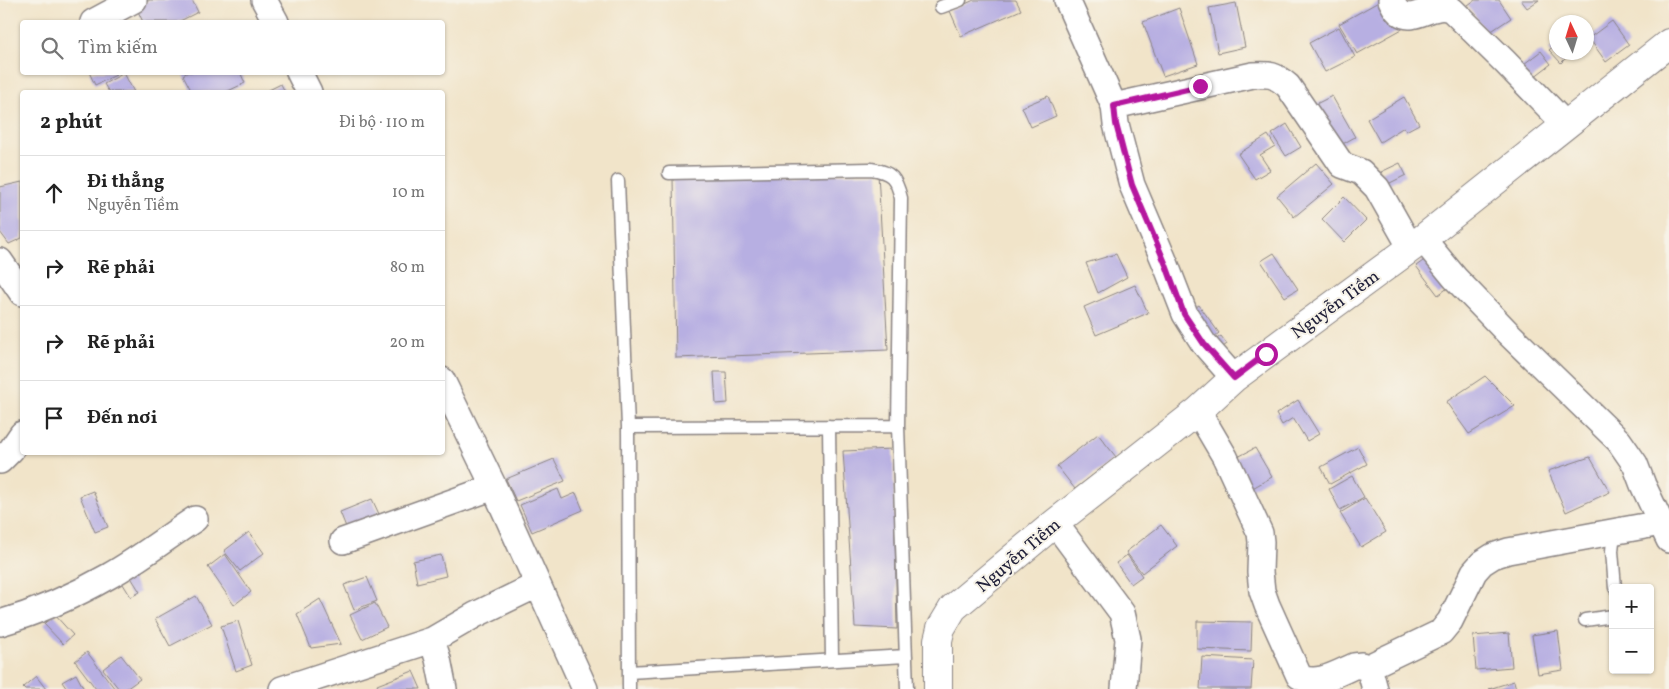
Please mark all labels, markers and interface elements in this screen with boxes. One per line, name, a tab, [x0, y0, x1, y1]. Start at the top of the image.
north arrow	[1549, 15, 1594, 60]
search box	[20, 20, 445, 75]
icon: search	[38, 34, 66, 62]
text: Tìm kiếm	[78, 35, 158, 61]
route end	[1189, 75, 1212, 98]
text: 2 phút	[40, 108, 102, 137]
text: Đi bộ · 110 m	[339, 112, 425, 134]
text: Đi thẳng	[87, 169, 164, 195]
icon: ahead	[40, 179, 68, 207]
text: 10 m	[392, 182, 425, 204]
text: Nguyễn Tiềm	[87, 195, 179, 217]
icon: right	[40, 254, 68, 282]
text: Rẽ phải	[87, 255, 155, 281]
text: 80 m	[390, 257, 425, 279]
street label: Nguyễn Tiềm	[1287, 265, 1385, 346]
icon: right	[40, 329, 68, 357]
text: Rẽ phải	[87, 330, 155, 356]
text: 20 m	[390, 332, 425, 354]
route start	[1255, 343, 1278, 366]
icon: arrive	[40, 404, 68, 432]
text: Đến nơi	[87, 405, 157, 431]
street label: Nguyễn Tiềm	[971, 513, 1067, 599]
map controls	[1609, 584, 1654, 674]
button: +	[1609, 584, 1654, 629]
button: −	[1609, 629, 1654, 674]

